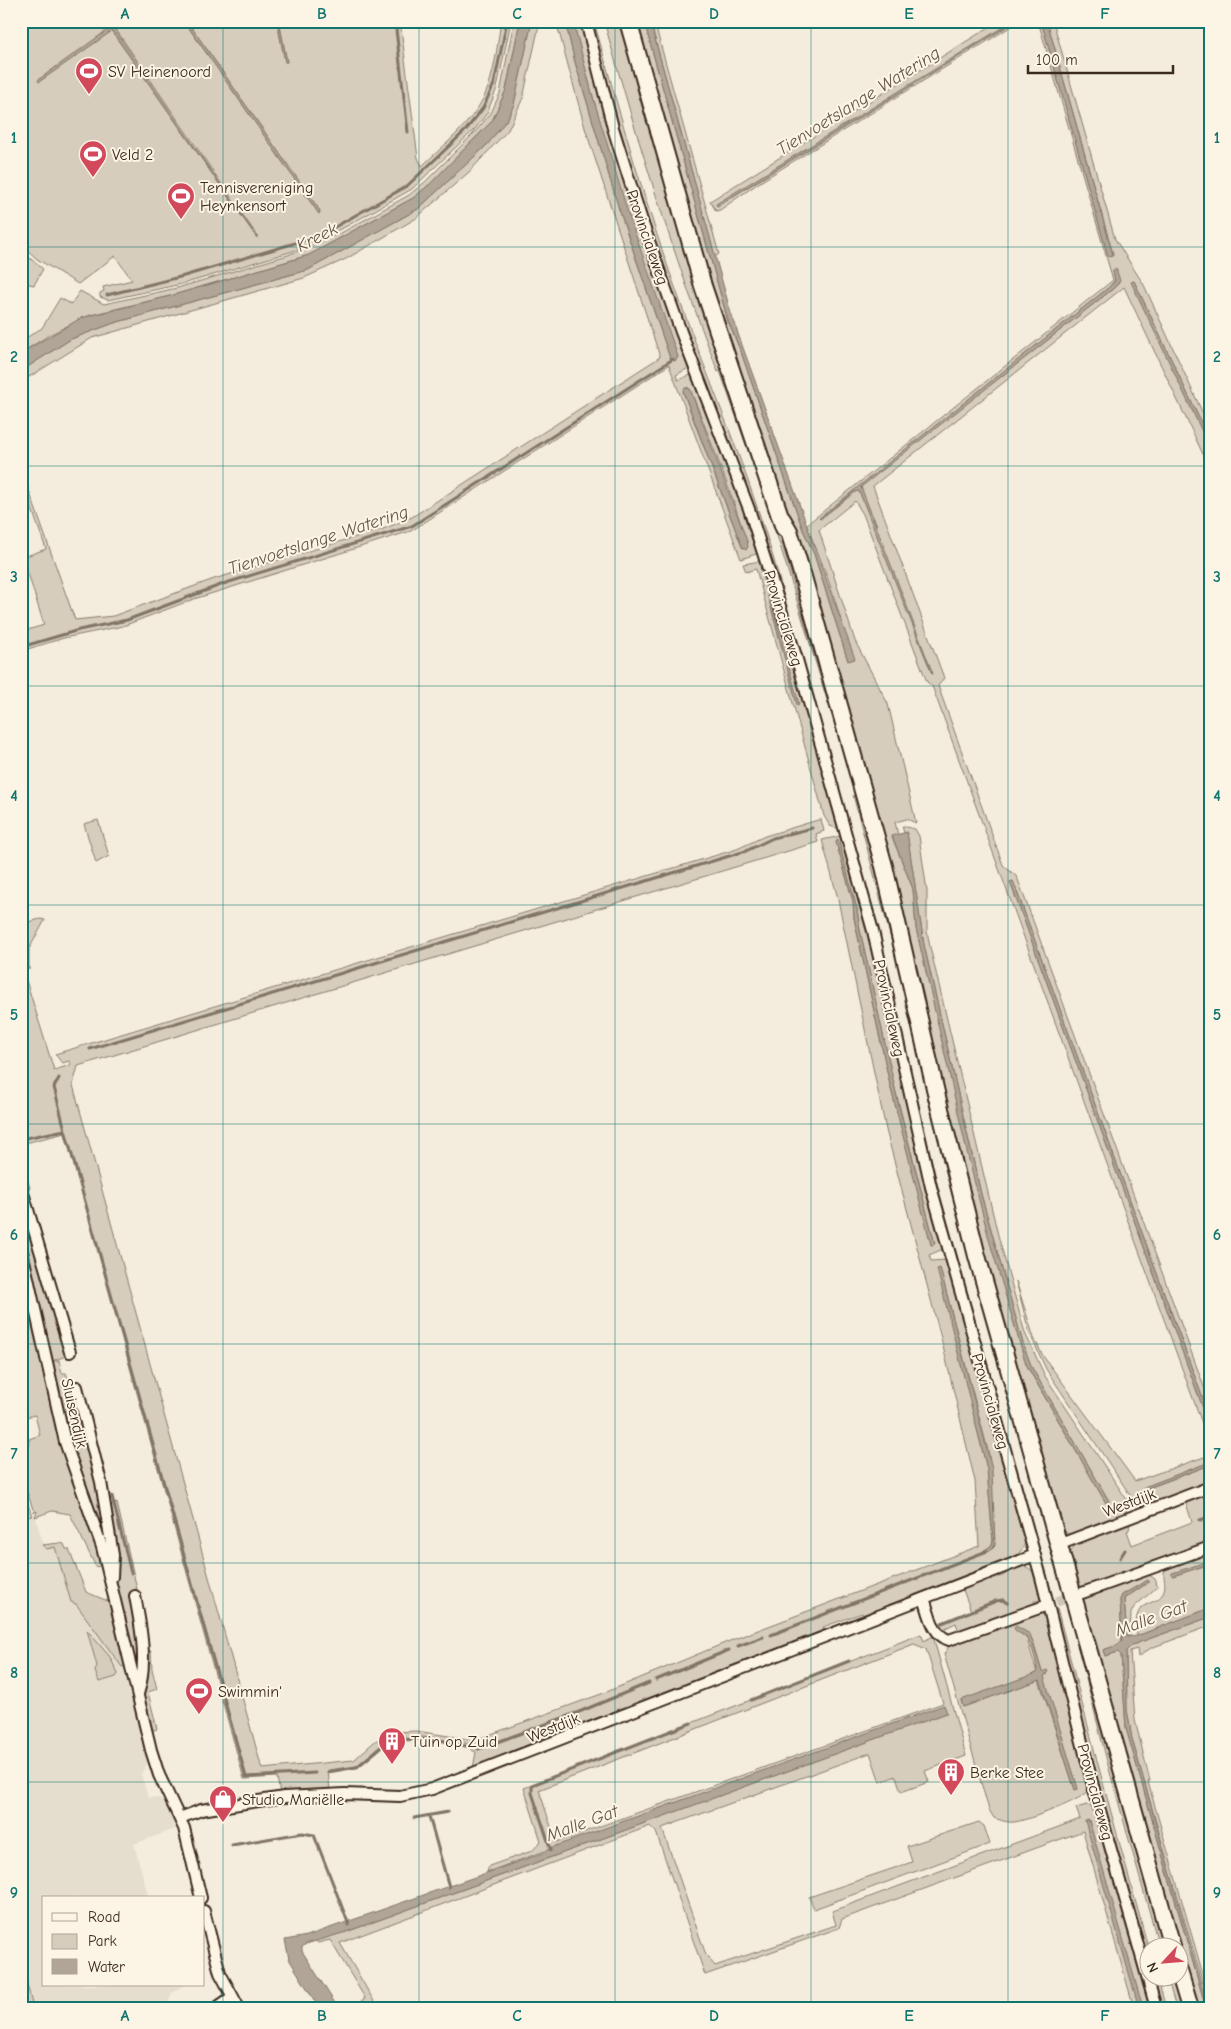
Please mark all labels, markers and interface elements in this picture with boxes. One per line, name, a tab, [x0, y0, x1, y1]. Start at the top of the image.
text: A	[121, 5, 130, 23]
text: B	[317, 5, 327, 23]
text: C	[512, 5, 522, 23]
text: D	[709, 5, 719, 23]
text: E	[904, 5, 914, 23]
text: F	[1100, 5, 1110, 23]
scale bar	[1028, 42, 1174, 74]
water label: Tienvoetslange Watering	[773, 43, 944, 160]
text: 100 m	[1036, 51, 1078, 69]
sports icon: SV Heinenoord	[74, 56, 104, 95]
place label: SV Heinenoord	[108, 63, 211, 81]
text: 1	[11, 129, 17, 147]
text: 1	[1214, 129, 1220, 147]
sports icon: Veld 2	[78, 139, 108, 178]
place label: Veld 2	[112, 146, 153, 164]
place label: Tennisvereniging Heynkensort	[200, 179, 313, 215]
sports icon: Tennisvereniging Heynkensort	[166, 181, 196, 220]
street label: Provincialeweg	[622, 187, 672, 287]
water label: Kreek	[293, 218, 342, 257]
text: 2	[10, 348, 18, 366]
text: 2	[1213, 348, 1221, 366]
water label: Tienvoetslange Watering	[225, 501, 411, 580]
text: 3	[10, 568, 18, 586]
street label: Provincialeweg	[760, 568, 806, 668]
text: 3	[1213, 568, 1221, 586]
text: 4	[10, 787, 18, 805]
text: 4	[1213, 787, 1221, 805]
street label: Provincialeweg	[870, 958, 908, 1059]
text: 5	[10, 1006, 18, 1024]
text: 5	[1213, 1006, 1221, 1024]
text: 6	[10, 1226, 18, 1244]
text: 6	[1213, 1226, 1221, 1244]
street label: Provincialeweg	[968, 1351, 1012, 1452]
street label: Sluisendijk	[57, 1376, 91, 1450]
text: 7	[10, 1445, 18, 1463]
text: 7	[1213, 1445, 1221, 1463]
street label: Westdijk	[1100, 1485, 1159, 1521]
water label: Malle Gat	[1111, 1595, 1191, 1642]
text: 8	[10, 1664, 18, 1682]
text: 8	[1213, 1664, 1221, 1682]
sports icon: Swimmin'	[184, 1676, 214, 1715]
place label: Swimmin'	[218, 1683, 282, 1701]
street label: Westdijk	[524, 1709, 583, 1747]
building icon: Tuin op Zuid	[377, 1726, 407, 1765]
place label: Tuin op Zuid	[411, 1733, 497, 1751]
street label: Provincialeweg	[1073, 1742, 1117, 1843]
building icon: Berke Stee	[936, 1757, 966, 1796]
place label: Berke Stee	[970, 1764, 1044, 1782]
shop icon: Studio Mariëlle	[208, 1784, 238, 1823]
place label: Studio Mariëlle	[242, 1791, 344, 1809]
water label: Malle Gat	[542, 1800, 622, 1847]
text: 9	[10, 1884, 18, 1902]
text: 9	[1213, 1884, 1221, 1902]
legend	[42, 1896, 205, 1986]
text: Road	[88, 1908, 120, 1926]
text: Park	[88, 1932, 117, 1950]
north arrow	[1138, 1936, 1188, 1986]
text: Water	[88, 1958, 125, 1976]
text: N	[1143, 1960, 1162, 1975]
text: A	[121, 2007, 130, 2025]
text: B	[317, 2007, 327, 2025]
text: C	[512, 2007, 522, 2025]
text: D	[709, 2007, 719, 2025]
text: E	[904, 2007, 914, 2025]
text: F	[1100, 2007, 1110, 2025]

